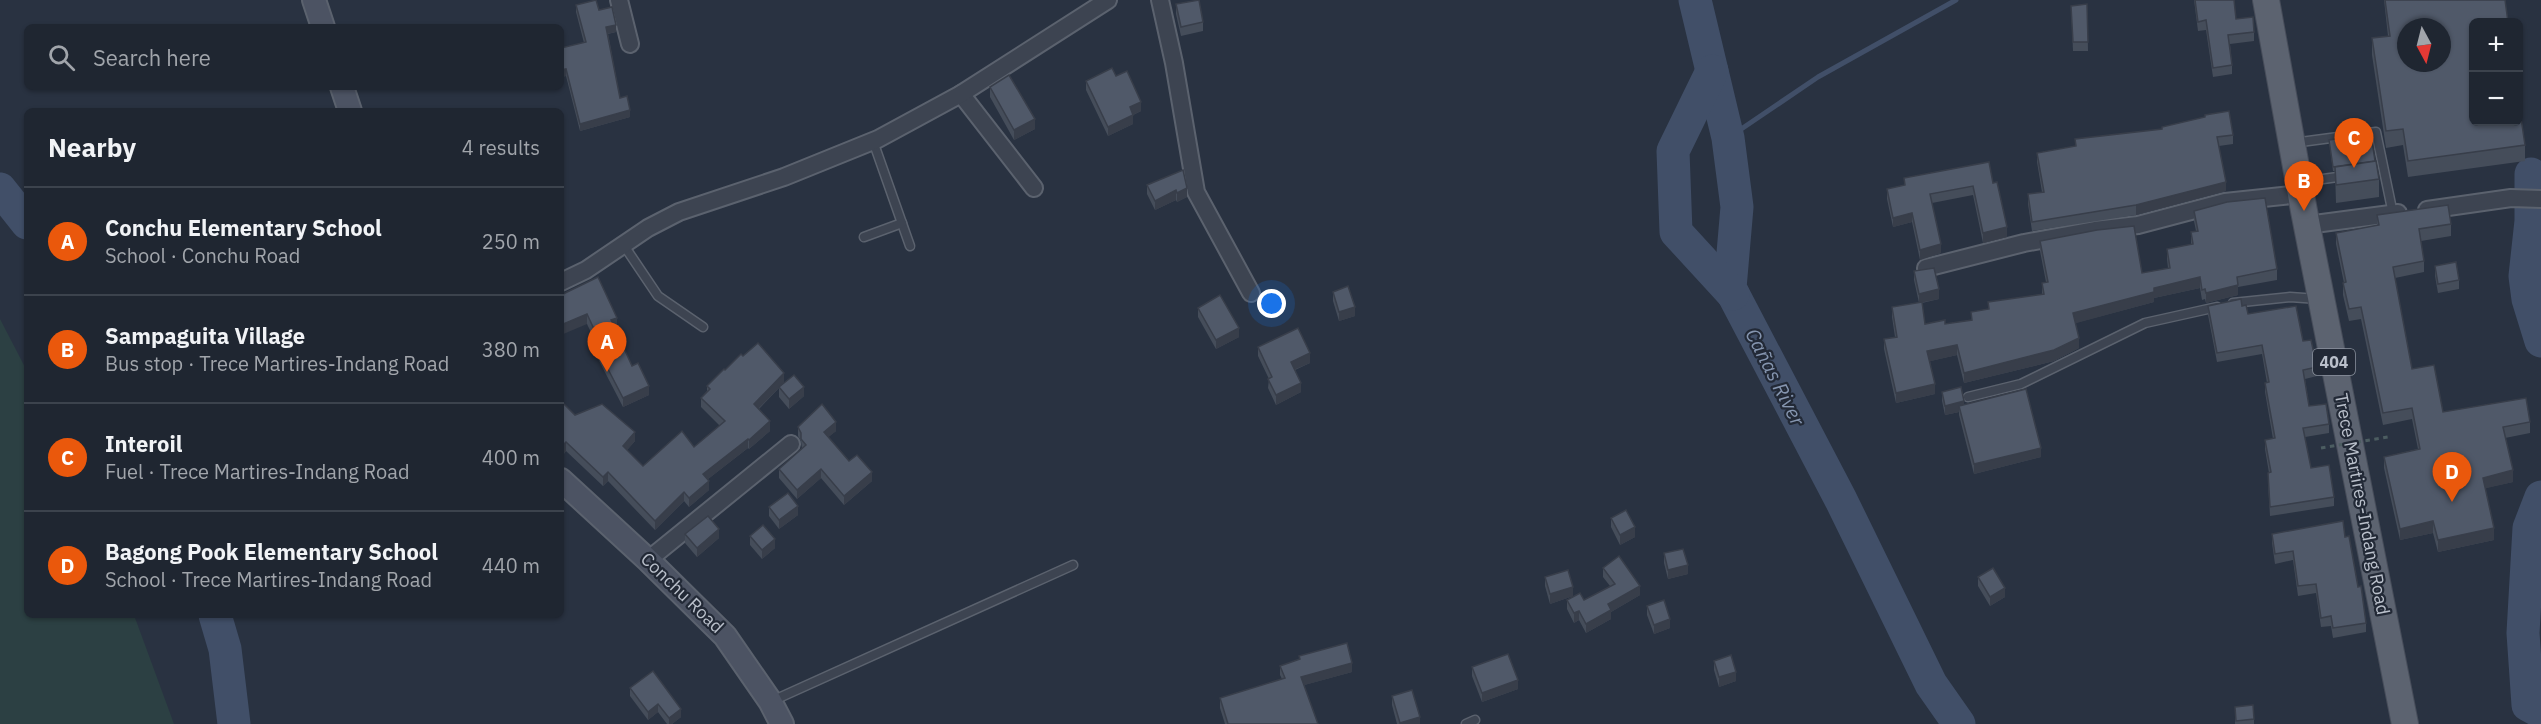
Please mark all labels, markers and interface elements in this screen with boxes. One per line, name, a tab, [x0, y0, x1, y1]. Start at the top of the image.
north arrow	[2397, 18, 2451, 72]
map controls	[2469, 18, 2523, 126]
button: +	[2469, 18, 2523, 72]
search box	[24, 24, 564, 90]
icon: search	[45, 41, 78, 74]
text: Search here	[93, 43, 211, 72]
button: −	[2469, 72, 2523, 126]
pin: C	[2334, 118, 2374, 168]
text: Nearby	[48, 130, 136, 164]
text: 4 results	[462, 134, 540, 161]
pin: B	[2284, 162, 2324, 211]
text: Conchu Elementary School	[105, 213, 382, 242]
text: A	[61, 228, 74, 255]
text: 250 m	[482, 228, 540, 255]
text: School · Conchu Road	[105, 242, 300, 269]
your location	[1257, 289, 1286, 318]
text: Sampaguita Village	[105, 321, 305, 350]
pin: A	[588, 322, 626, 372]
water label: Cañas River	[1739, 324, 1812, 431]
text: B	[61, 336, 74, 363]
text: 380 m	[482, 336, 540, 363]
road number: 404	[2313, 349, 2355, 375]
text: Bus stop · Trece Martires-Indang Road	[105, 350, 449, 377]
street label: Trece Martires-Indang Road	[2330, 391, 2395, 617]
text: Interoil	[105, 429, 182, 458]
text: C	[61, 444, 74, 471]
text: 400 m	[482, 444, 540, 471]
pin: D	[2432, 452, 2472, 502]
text: Fuel · Trece Martires-Indang Road	[105, 458, 410, 485]
text: Bagong Pook Elementary School	[105, 537, 438, 566]
street label: Conchu Road	[636, 547, 729, 638]
text: D	[61, 552, 74, 579]
text: 440 m	[482, 552, 540, 579]
text: School · Trece Martires-Indang Road	[105, 566, 432, 593]

